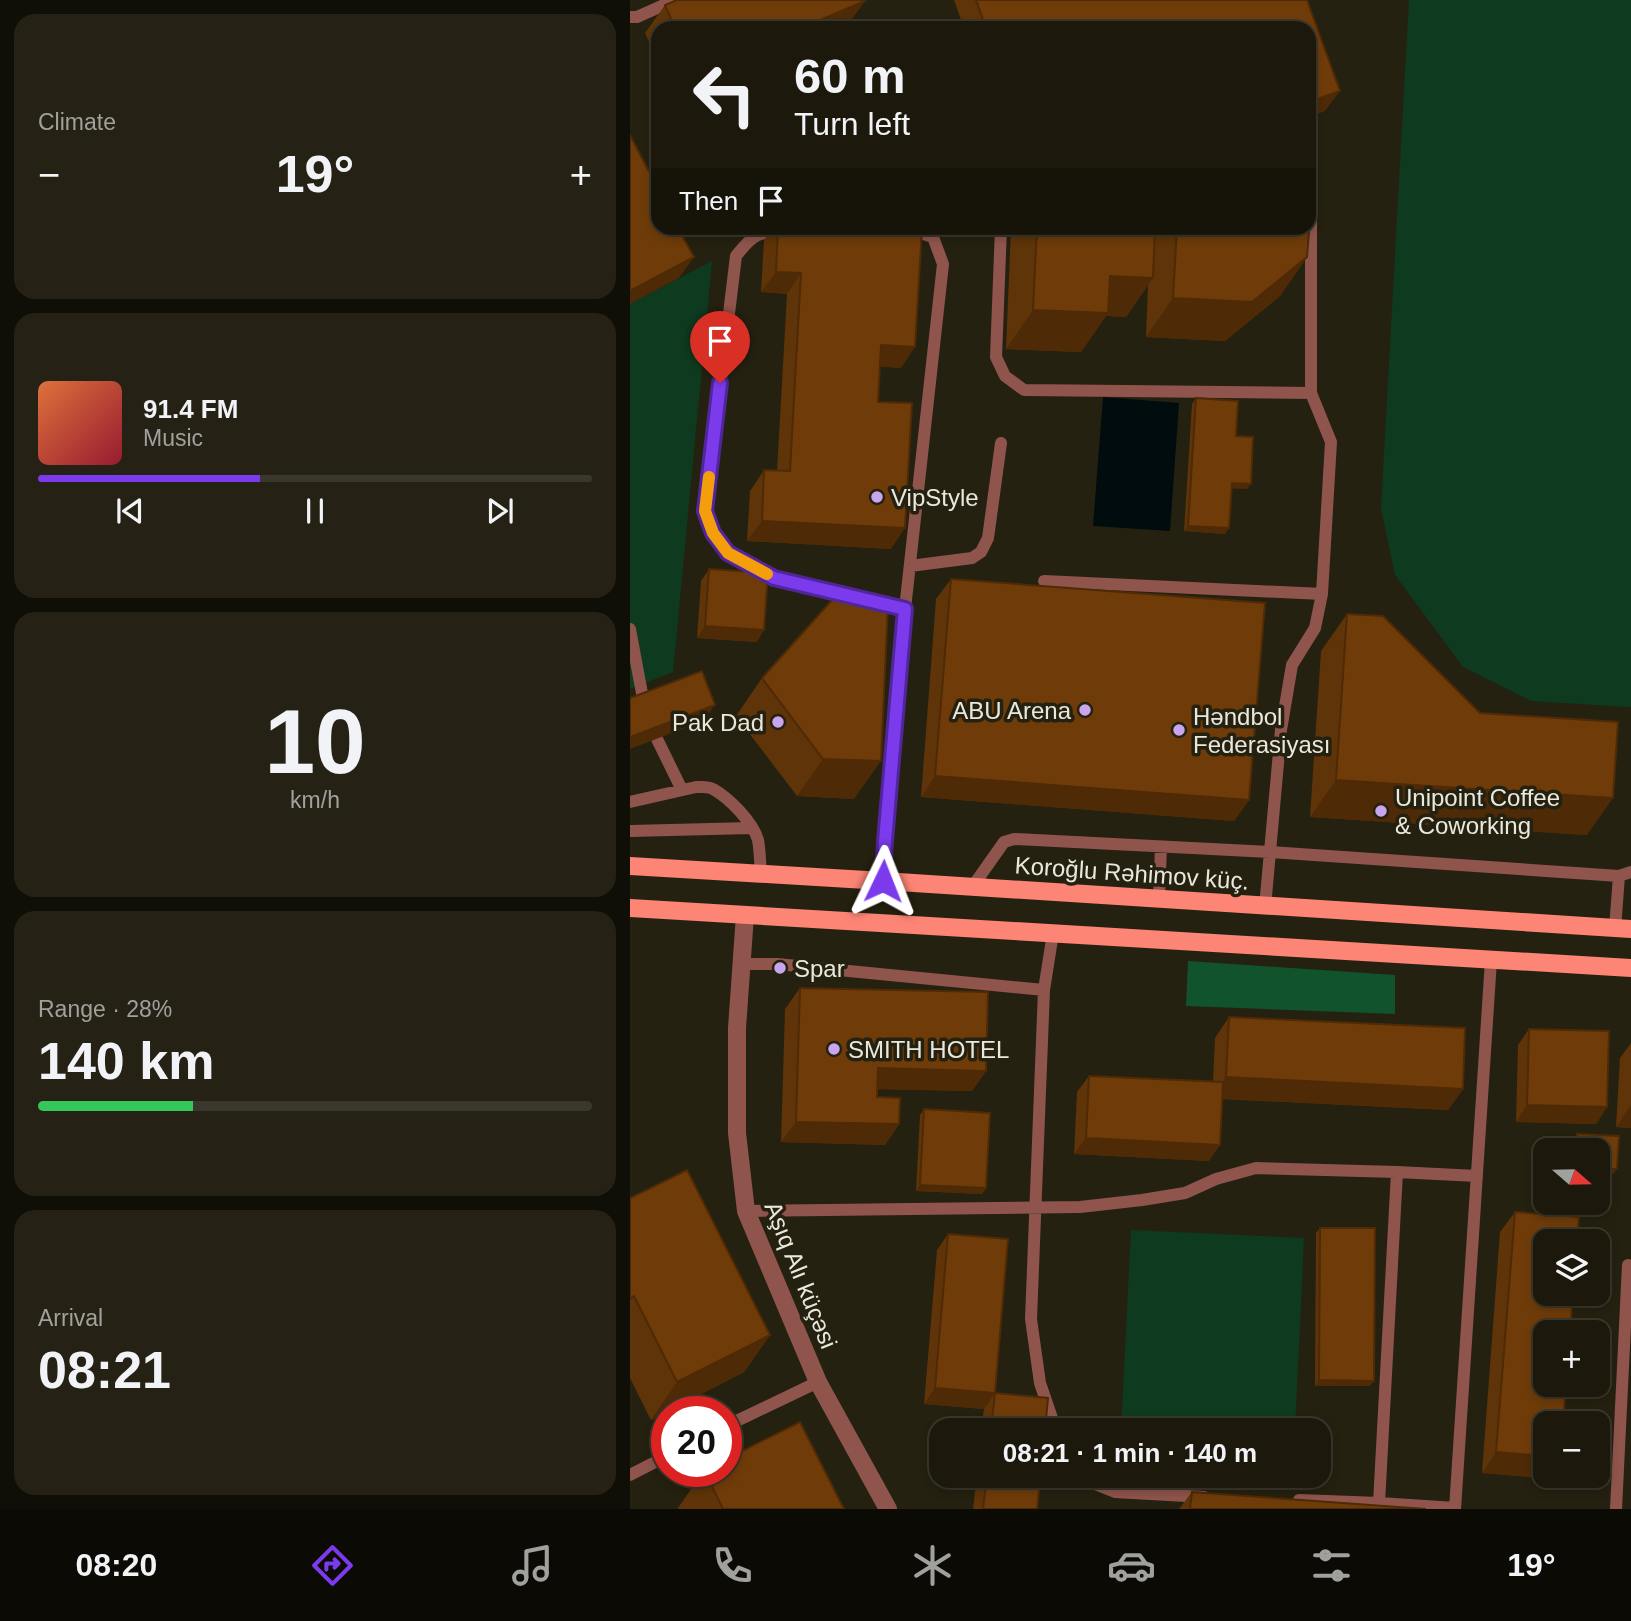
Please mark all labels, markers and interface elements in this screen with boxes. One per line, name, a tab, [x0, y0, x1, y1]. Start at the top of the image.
icon: left	[679, 49, 770, 140]
text: 60 m	[794, 49, 906, 103]
text: Turn left	[794, 106, 910, 142]
text: Climate	[38, 109, 116, 135]
text: 19°	[276, 145, 354, 203]
text: −	[38, 154, 60, 196]
text: +	[570, 154, 592, 196]
icon: arrive	[752, 182, 790, 220]
text: Then	[679, 186, 738, 216]
pin	[690, 311, 750, 383]
icon: arrive	[701, 322, 739, 360]
text: 91.4 FM	[143, 394, 238, 424]
text: Music	[143, 425, 203, 451]
place label: VipStyle	[891, 484, 979, 511]
marker: VipStyle	[869, 489, 885, 505]
icon: previous	[111, 492, 149, 530]
icon: pause	[296, 492, 334, 530]
icon: next	[481, 492, 519, 530]
text: 10	[264, 691, 366, 792]
place label: ABU Arena	[952, 697, 1072, 724]
marker: ABU Arena	[1077, 702, 1093, 718]
place label: Həndbol Federasiyası	[1193, 703, 1330, 758]
place label: Pak Dad	[672, 709, 764, 736]
marker: Pak Dad	[770, 714, 786, 730]
marker: Həndbol Federasiyası	[1171, 722, 1187, 738]
place label: Unipoint Coffee & Coworking	[1395, 784, 1560, 839]
text: km/h	[290, 787, 340, 813]
marker: Unipoint Coffee & Coworking	[1373, 803, 1389, 819]
position arrow	[846, 844, 920, 918]
street label: Koroğlu Rəhimov küç.	[1014, 851, 1250, 895]
place label: Spar	[794, 955, 845, 982]
marker: Spar	[772, 960, 788, 976]
text: Range · 28%	[38, 996, 172, 1022]
text: 140 km	[38, 1032, 214, 1090]
place label: SMITH HOTEL	[848, 1036, 1009, 1063]
marker: SMITH HOTEL	[826, 1041, 842, 1057]
north arrow	[1533, 1138, 1610, 1214]
map controls	[1533, 1138, 1610, 1488]
street label: Aşıq Alı küçəsi	[759, 1198, 843, 1352]
button: layers	[1533, 1229, 1610, 1306]
text: Arrival	[38, 1305, 103, 1331]
button: +	[1533, 1320, 1610, 1397]
text: 08:21	[38, 1341, 171, 1399]
speed limit sign: 20	[651, 1396, 742, 1487]
button: −	[1533, 1411, 1610, 1488]
text: 08:21 · 1 min · 140 m	[1003, 1438, 1257, 1468]
icon: directions	[308, 1541, 357, 1590]
icon: music	[508, 1541, 557, 1590]
icon: phone	[708, 1541, 757, 1590]
icon: climate	[908, 1541, 957, 1590]
icon: car	[1107, 1541, 1156, 1590]
icon: filters	[1307, 1541, 1356, 1590]
text: 08:20	[75, 1547, 157, 1583]
text: 19°	[1507, 1547, 1556, 1583]

